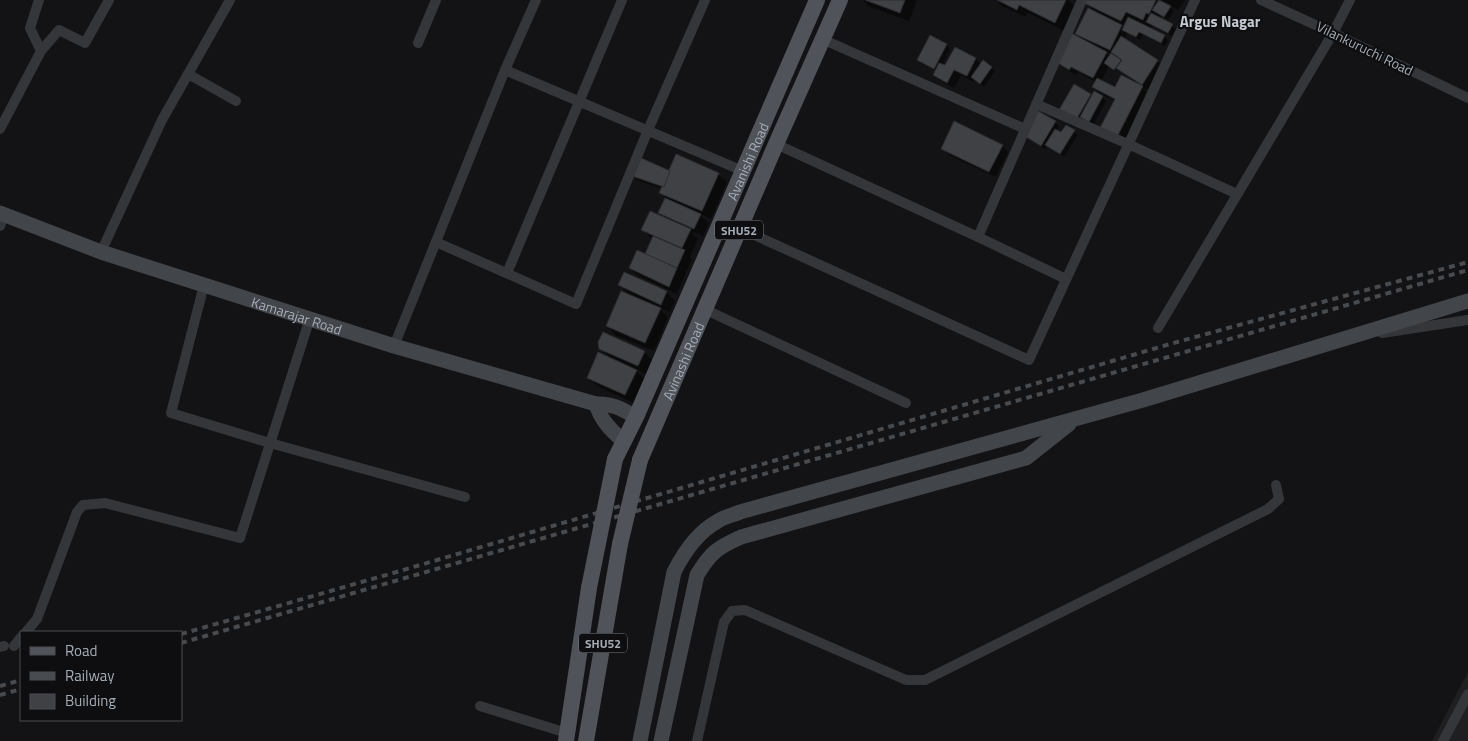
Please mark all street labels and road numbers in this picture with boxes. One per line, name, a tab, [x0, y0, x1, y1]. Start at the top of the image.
street label: Vilankuruchi Road	[1313, 15, 1417, 81]
street label: Avanishi Road	[721, 119, 773, 203]
road number: SHU52	[715, 220, 763, 240]
street label: Kamarajar Road	[249, 290, 345, 339]
street label: Avinashi Road	[657, 319, 709, 403]
road number: SHU52	[579, 634, 627, 652]

